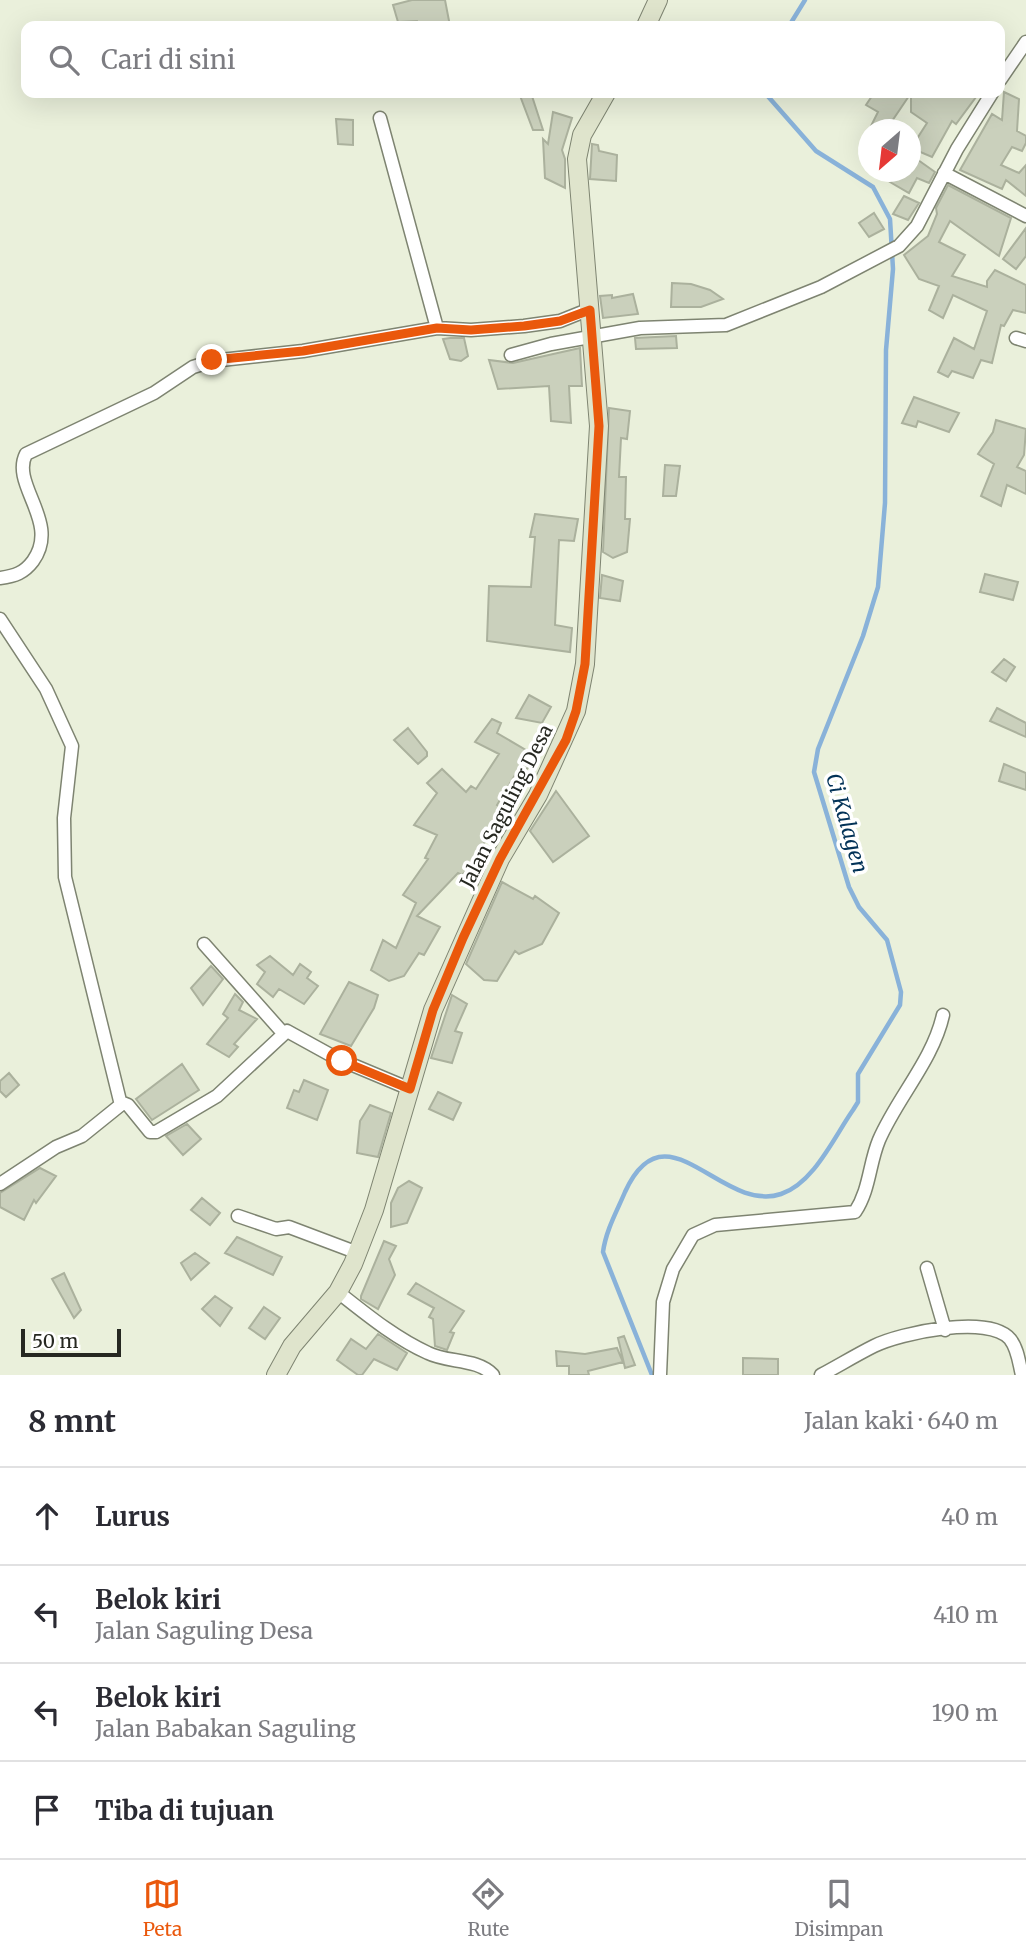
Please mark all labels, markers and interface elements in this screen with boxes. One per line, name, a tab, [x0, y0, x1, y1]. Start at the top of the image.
search box	[21, 21, 1005, 98]
icon: search	[45, 41, 83, 79]
text: Cari di sini	[101, 43, 235, 76]
north arrow	[858, 119, 921, 182]
route end	[196, 344, 227, 375]
street label: Jalan Saguling Desa	[454, 720, 558, 893]
water label: Ci Kalagen	[820, 770, 874, 876]
route start	[326, 1045, 357, 1076]
scale bar	[21, 1326, 121, 1358]
text: 50 m	[32, 1329, 78, 1353]
text: 8 mnt	[28, 1402, 116, 1440]
text: Jalan kaki · 640 m	[804, 1406, 998, 1435]
icon: ahead	[28, 1497, 66, 1535]
text: Lurus	[95, 1500, 170, 1533]
text: 40 m	[941, 1502, 998, 1531]
text: Belok kiri	[95, 1583, 221, 1616]
icon: left	[28, 1595, 66, 1633]
text: 410 m	[933, 1600, 998, 1629]
text: Jalan Saguling Desa	[95, 1616, 313, 1645]
text: Belok kiri	[95, 1681, 221, 1714]
icon: left	[28, 1693, 66, 1731]
text: 190 m	[932, 1698, 998, 1727]
text: Jalan Babakan Saguling	[95, 1714, 356, 1743]
icon: arrive	[28, 1791, 66, 1829]
text: Tiba di tujuan	[95, 1794, 274, 1827]
tab: Peta	[143, 1875, 182, 1941]
tab: Rute	[468, 1875, 509, 1941]
tab: Disimpan	[794, 1875, 883, 1941]

